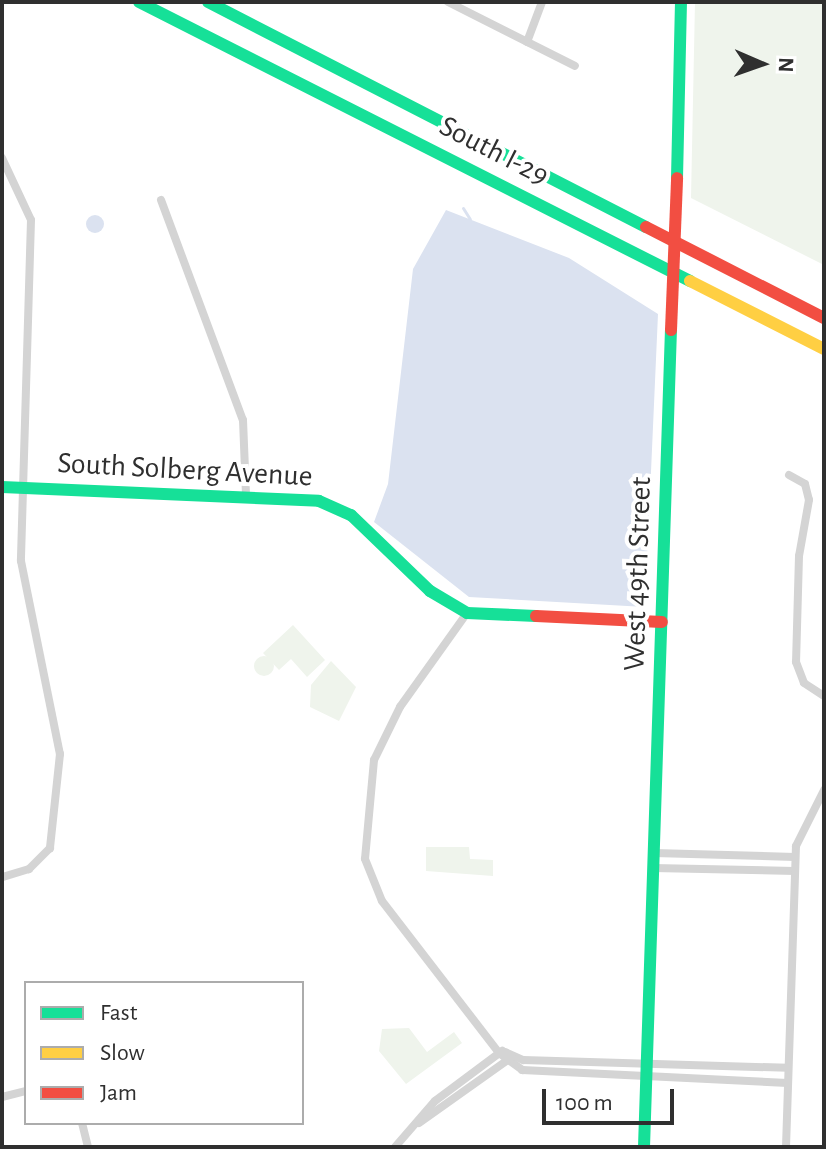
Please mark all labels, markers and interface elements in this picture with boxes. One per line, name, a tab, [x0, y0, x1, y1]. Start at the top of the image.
north arrow	[722, 24, 802, 104]
text: N	[775, 57, 797, 73]
street label: South I-29	[433, 108, 555, 194]
street label: South Solberg Avenue	[57, 445, 313, 495]
street label: West 49th Street	[617, 476, 659, 672]
legend	[24, 981, 304, 1125]
text: Fast	[100, 1001, 137, 1025]
text: Slow	[100, 1041, 145, 1065]
scale bar	[546, 1073, 678, 1123]
text: Jam	[100, 1081, 137, 1105]
text: 100 m	[556, 1091, 613, 1115]

